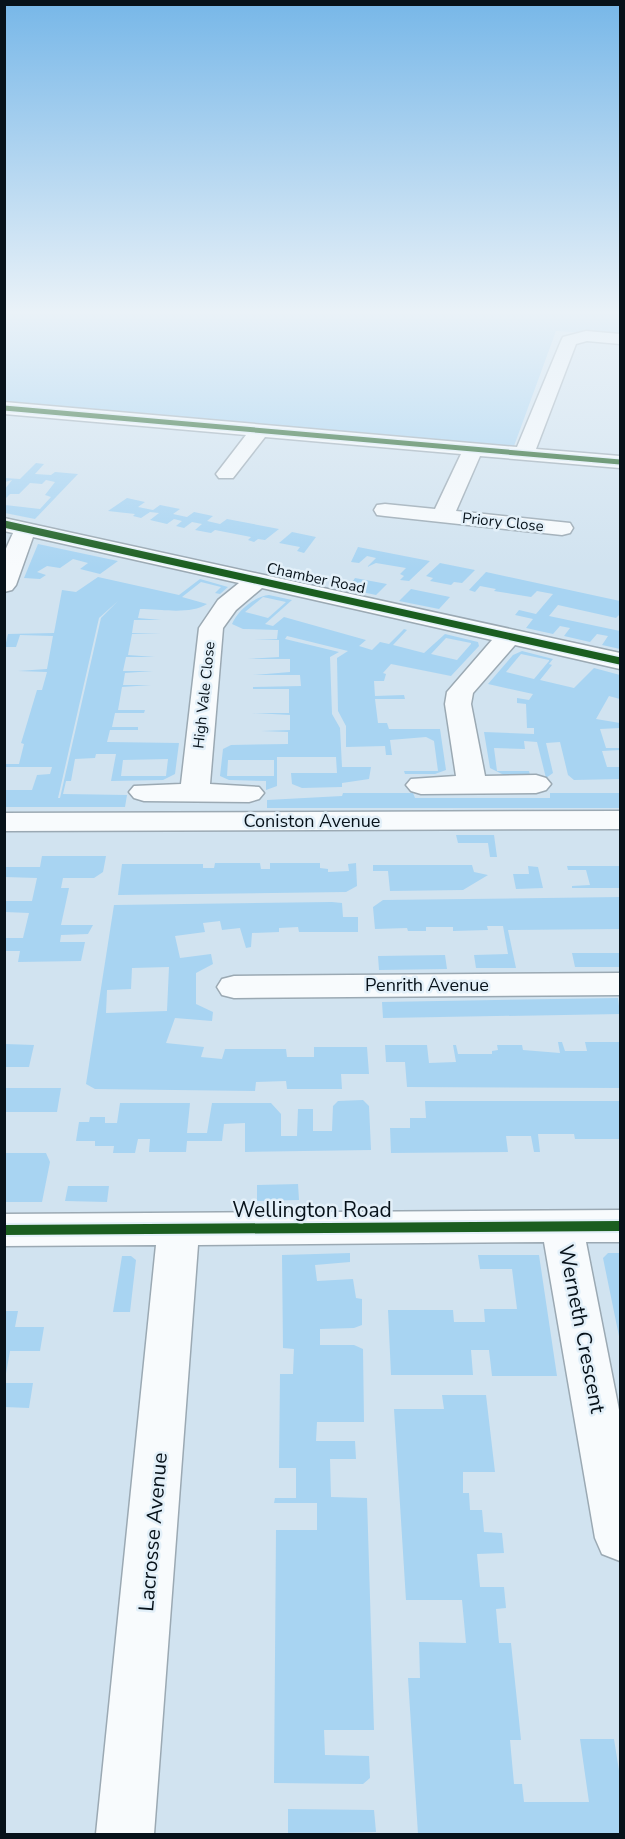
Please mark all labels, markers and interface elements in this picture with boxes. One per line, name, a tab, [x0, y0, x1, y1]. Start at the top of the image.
street label: Priory Close	[461, 508, 545, 536]
street label: Chamber Road	[265, 558, 367, 598]
street label: High Vale Close	[188, 640, 220, 750]
street label: Coniston Avenue	[244, 809, 380, 833]
street label: Penrith Avenue	[365, 973, 489, 997]
street label: Wellington Road	[232, 1196, 392, 1224]
street label: Werneth Crescent	[552, 1242, 612, 1416]
street label: Lacrosse Avenue	[132, 1451, 174, 1613]

